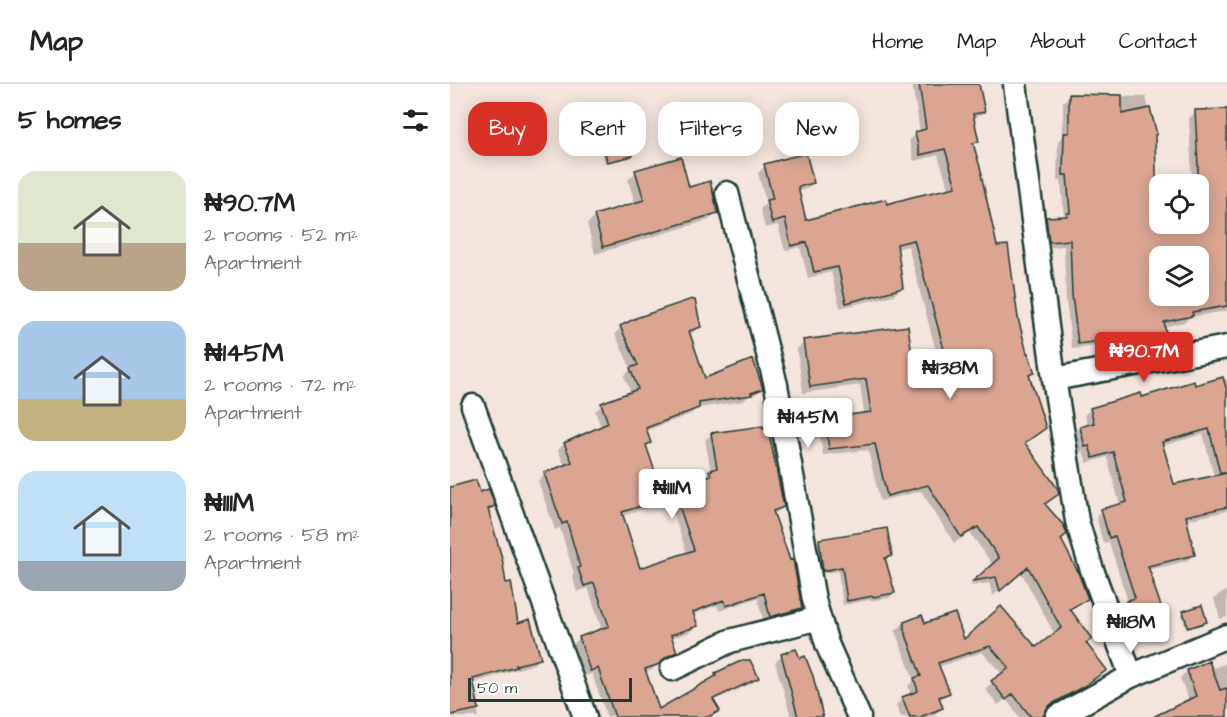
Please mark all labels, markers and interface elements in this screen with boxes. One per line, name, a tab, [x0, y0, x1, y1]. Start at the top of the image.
text: Map	[30, 22, 83, 61]
text: Home	[872, 27, 924, 56]
text: Map	[957, 27, 997, 56]
text: About	[1030, 27, 1086, 56]
text: Contact	[1119, 27, 1197, 56]
text: 5 homes	[18, 102, 122, 138]
chip: Buy	[468, 102, 547, 156]
chip: Rent	[559, 102, 646, 156]
chip: Filters	[658, 102, 763, 156]
chip: New	[775, 102, 859, 156]
icon: filters	[399, 104, 432, 137]
map controls	[1149, 174, 1209, 306]
button: locate	[1149, 174, 1209, 234]
text: ₦90.7M	[204, 185, 295, 221]
icon: home	[66, 195, 138, 267]
text: 2 rooms · 52 m²	[204, 221, 358, 249]
button: layers	[1149, 246, 1209, 306]
text: Apartment	[204, 249, 302, 277]
pin: ₦90.7M	[1095, 332, 1193, 383]
text: ₦145M	[204, 335, 284, 371]
text: ₦90.7M	[1109, 337, 1179, 365]
icon: home	[66, 345, 138, 417]
pin: ₦138M	[908, 349, 992, 400]
text: ₦138M	[922, 354, 978, 382]
text: 2 rooms · 72 m²	[204, 371, 356, 399]
pin: ₦145M	[766, 398, 850, 449]
text: Apartment	[204, 399, 302, 427]
text: ₦145M	[777, 403, 839, 431]
pin: ₦111M	[630, 469, 714, 520]
text: ₦111M	[653, 474, 691, 502]
text: ₦111M	[204, 485, 254, 521]
icon: home	[66, 495, 138, 567]
text: 2 rooms · 58 m²	[204, 521, 360, 549]
text: Apartment	[204, 549, 302, 577]
pin: ₦118M	[1089, 603, 1173, 654]
text: ₦118M	[1106, 608, 1156, 636]
scale bar	[468, 675, 632, 702]
text: 50 m	[477, 677, 517, 699]

